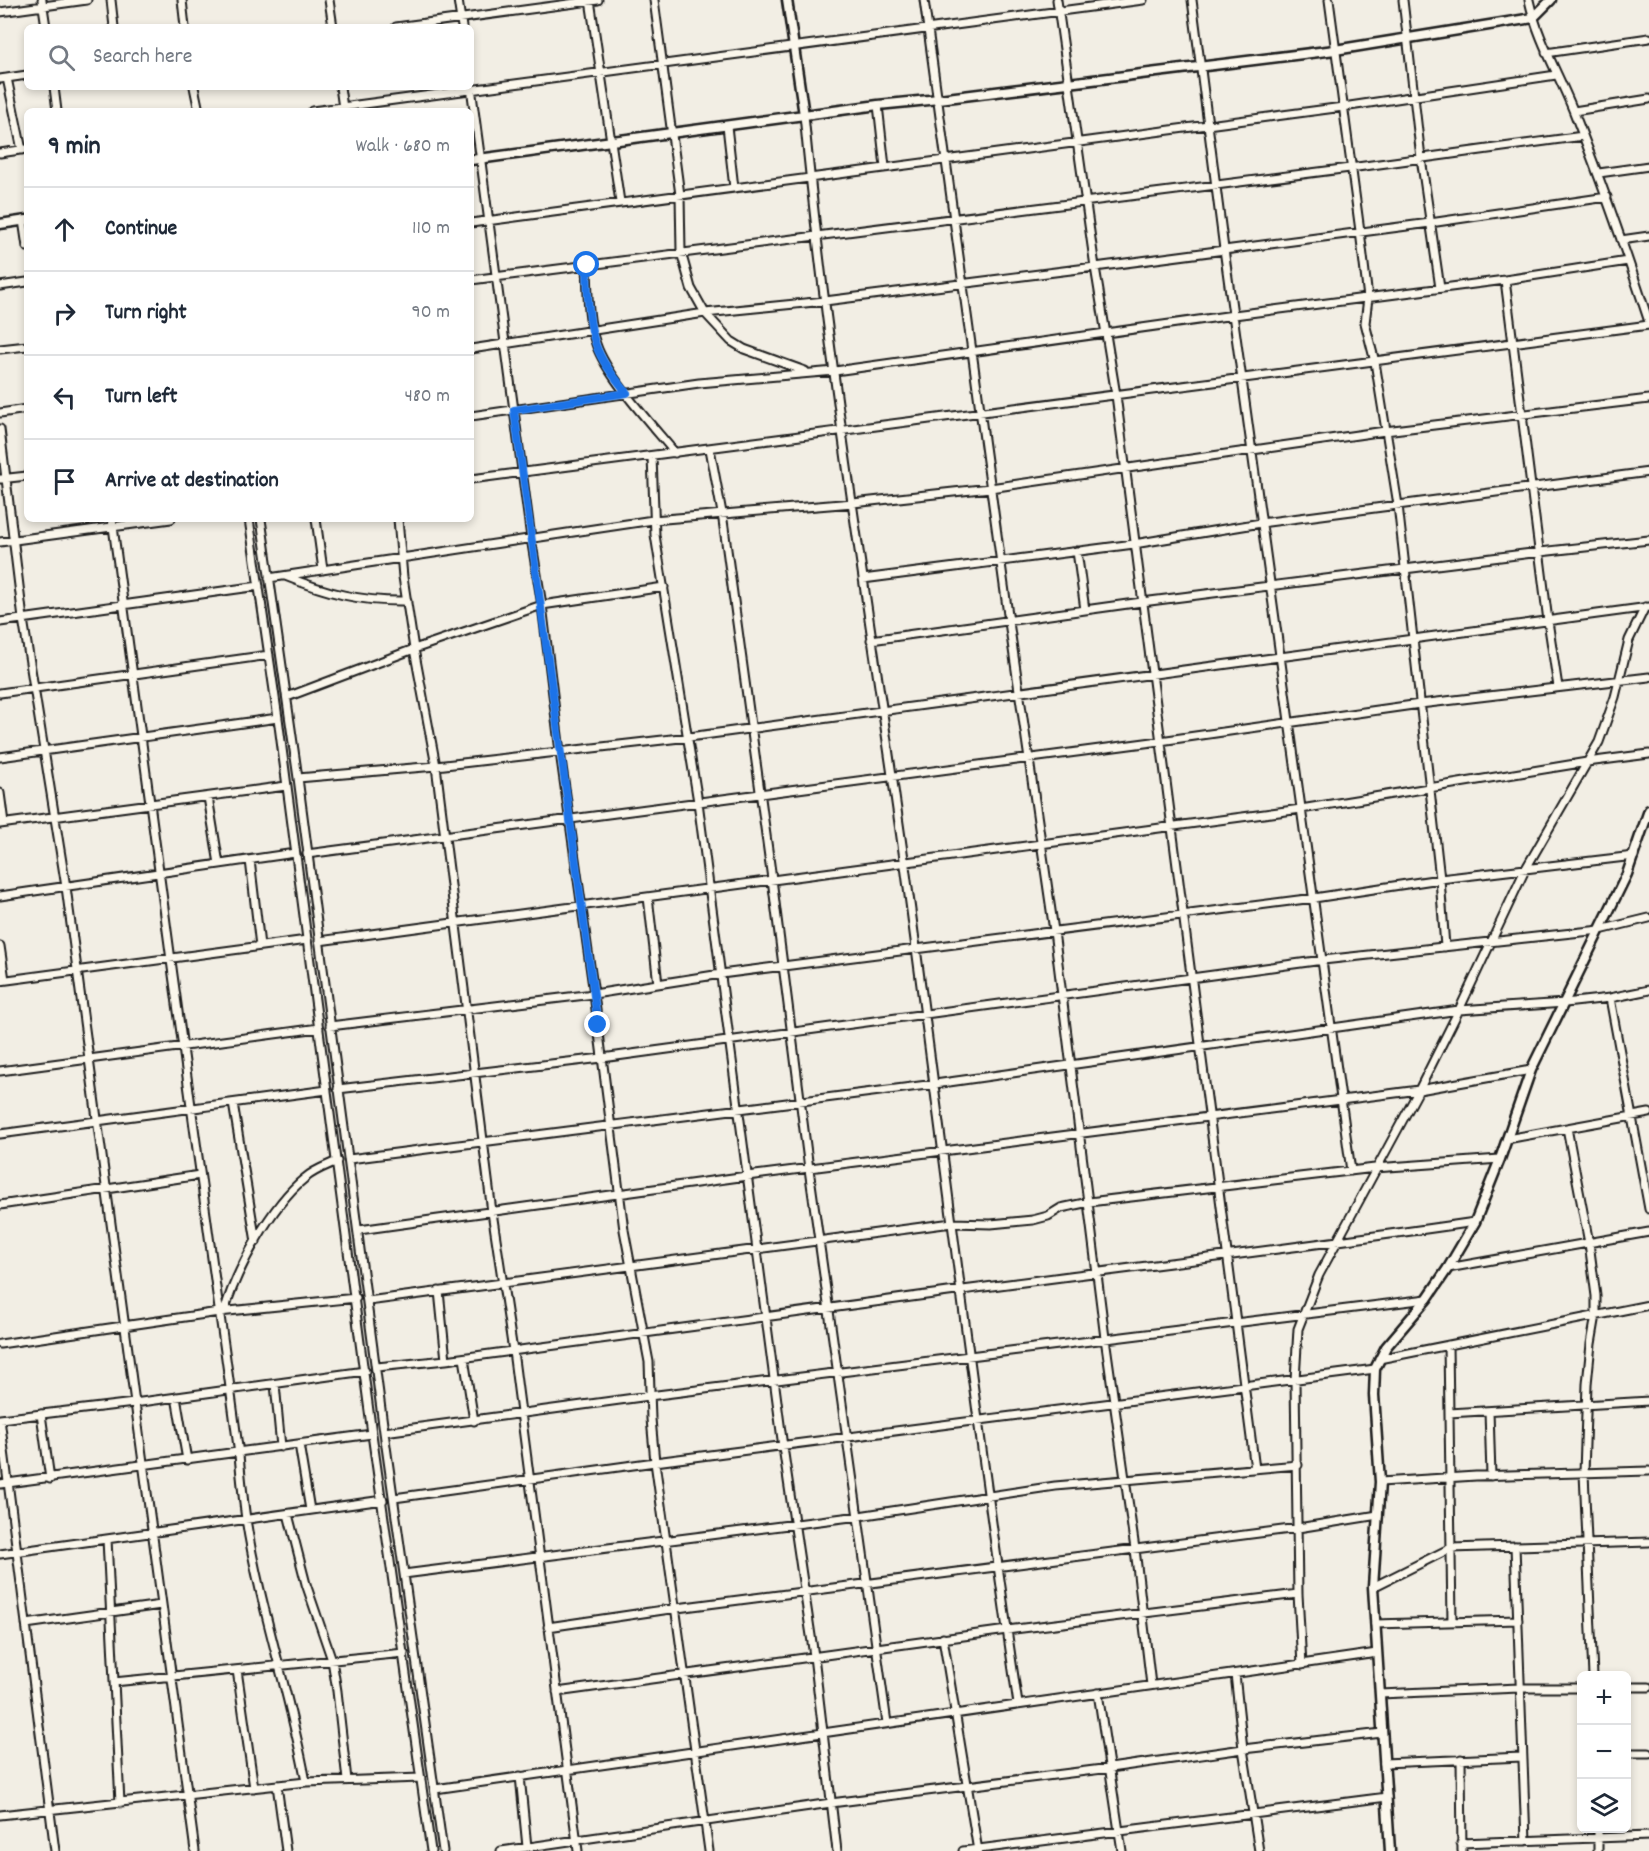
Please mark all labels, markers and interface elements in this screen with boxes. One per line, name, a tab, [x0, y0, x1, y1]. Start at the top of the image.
search box	[24, 24, 474, 90]
icon: search	[45, 41, 78, 74]
text: Search here	[93, 42, 192, 73]
text: 9 min	[48, 129, 101, 166]
text: Walk · 680 m	[355, 133, 450, 161]
icon: ahead	[48, 213, 81, 246]
text: Continue	[105, 214, 177, 245]
text: 110 m	[412, 215, 450, 243]
route start	[573, 251, 599, 277]
icon: right	[48, 297, 81, 330]
text: Turn right	[105, 298, 187, 329]
text: 90 m	[412, 299, 450, 327]
icon: left	[48, 381, 81, 414]
text: Turn left	[105, 382, 177, 413]
text: 480 m	[404, 383, 450, 411]
icon: arrive	[48, 465, 81, 498]
text: Arrive at destination	[105, 466, 279, 497]
route end	[584, 1011, 610, 1037]
map controls	[1577, 1671, 1631, 1833]
button: +	[1577, 1671, 1631, 1725]
button: −	[1577, 1725, 1631, 1779]
button: layers	[1577, 1779, 1631, 1833]

